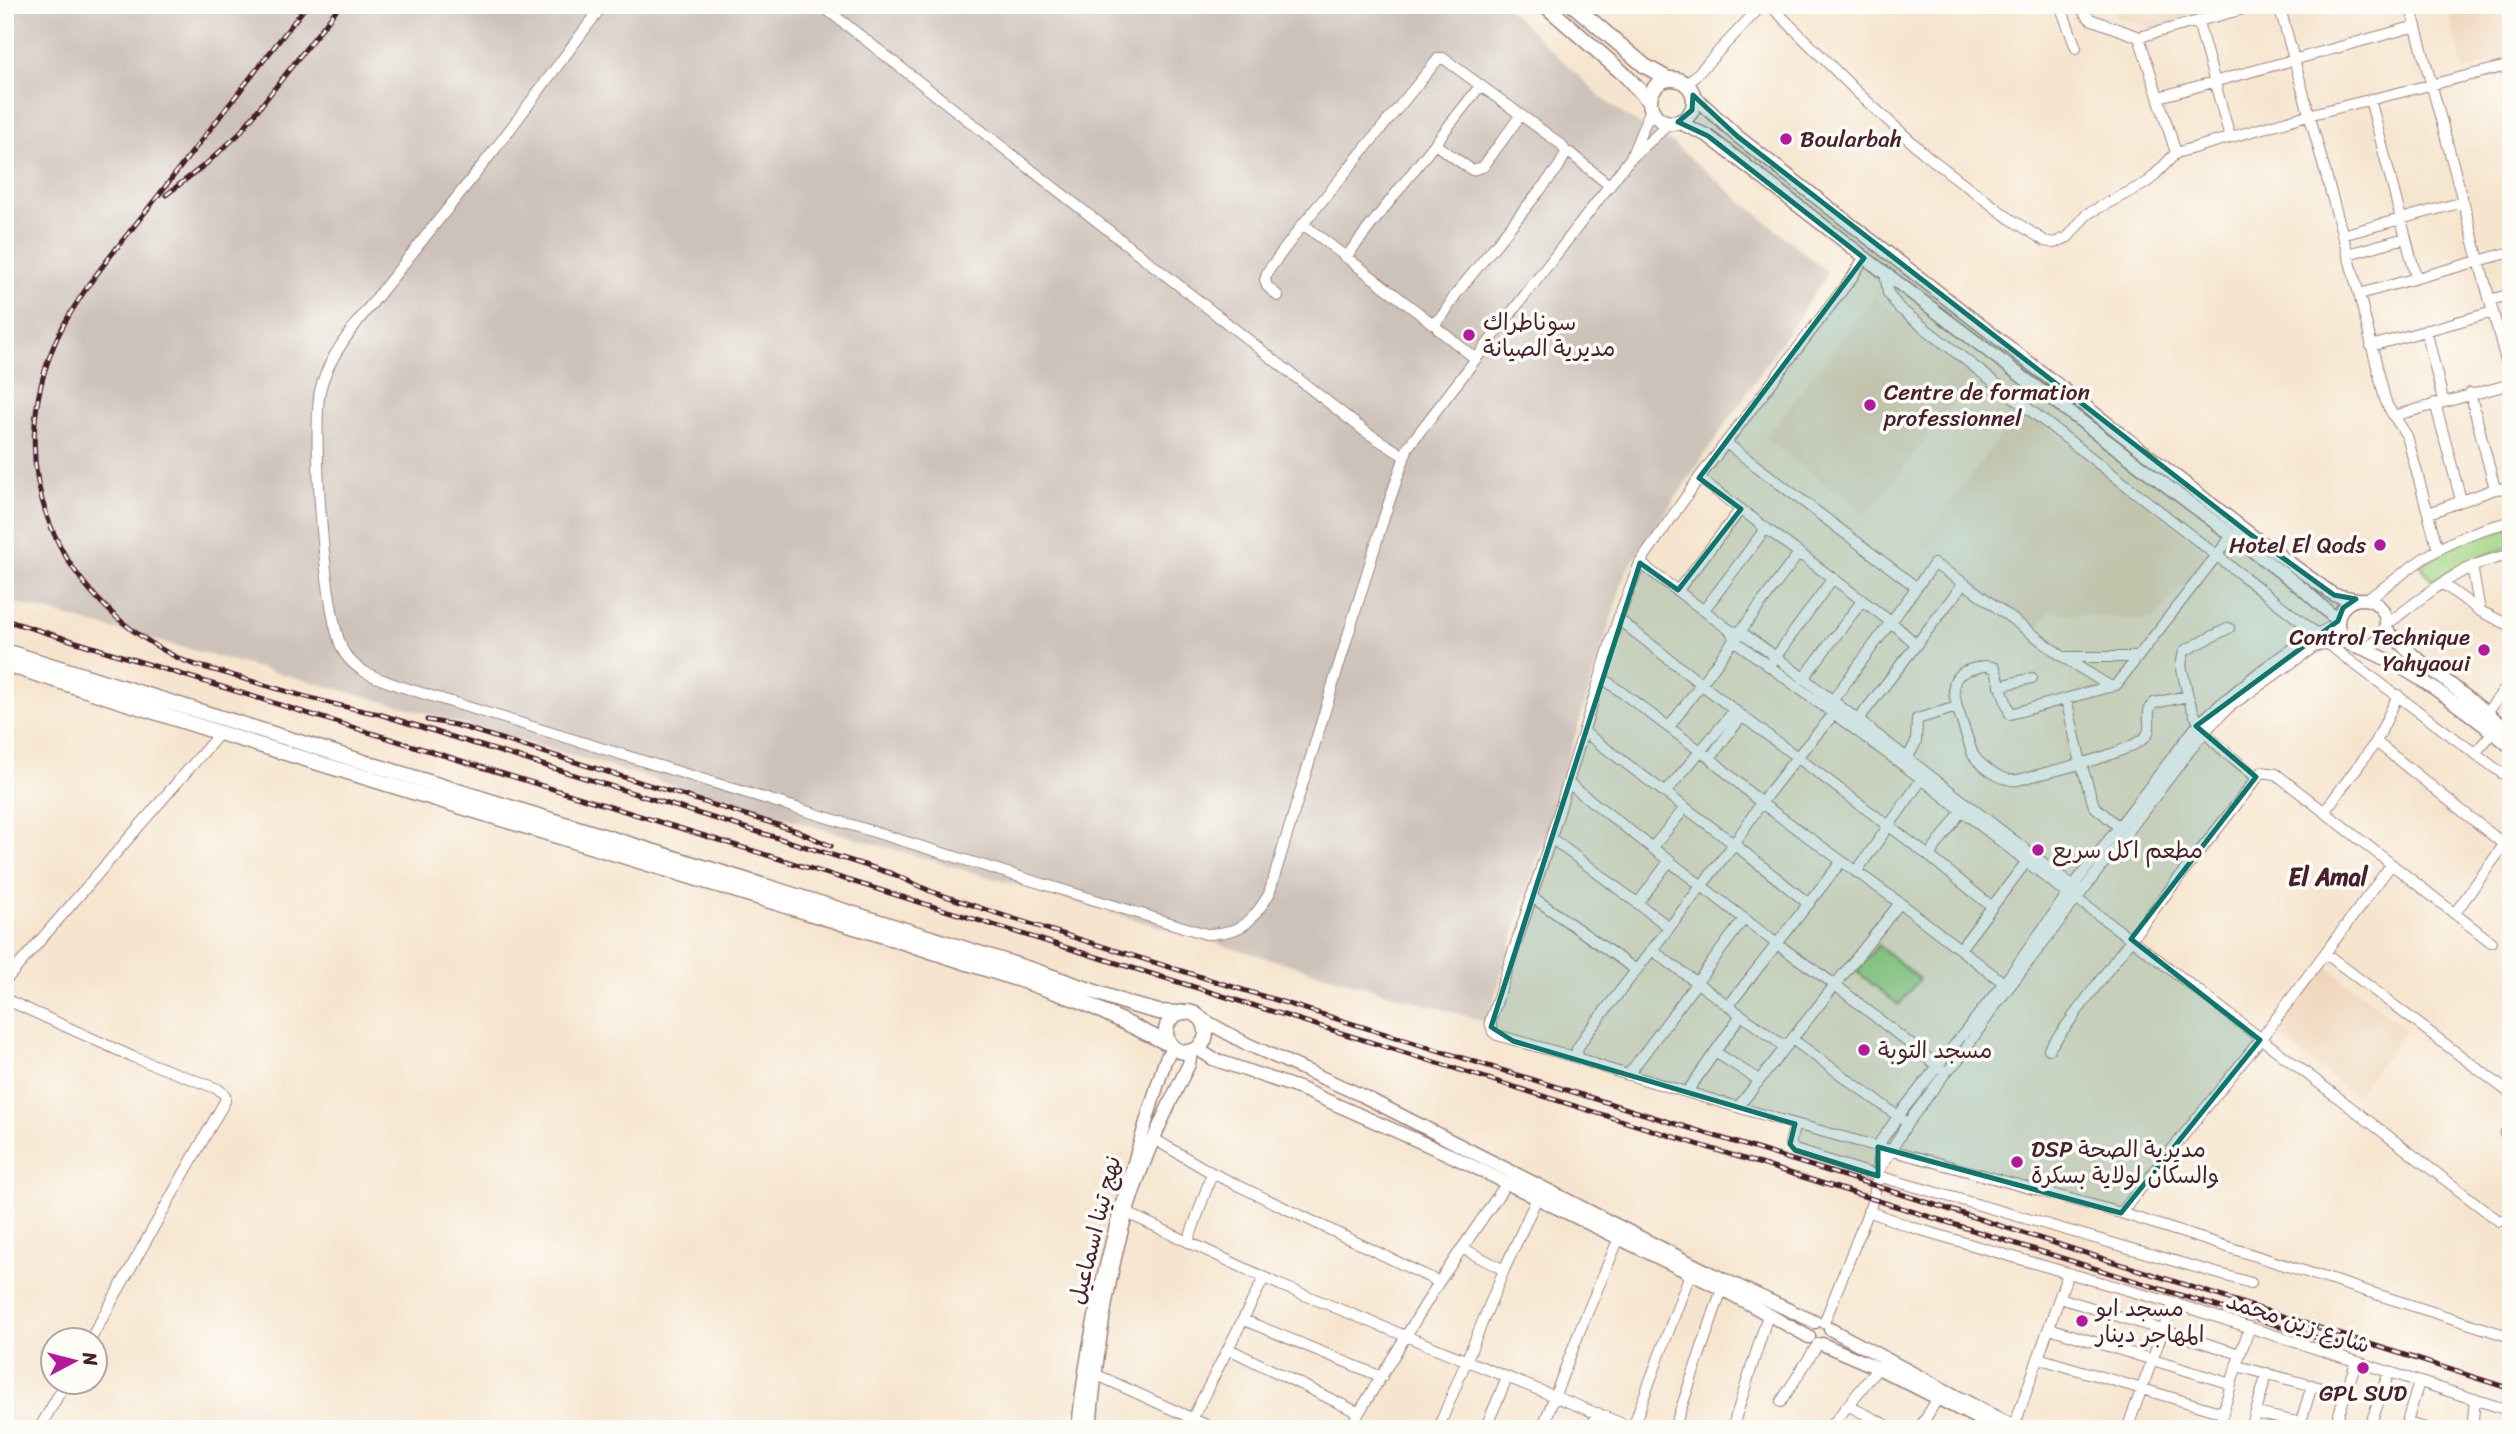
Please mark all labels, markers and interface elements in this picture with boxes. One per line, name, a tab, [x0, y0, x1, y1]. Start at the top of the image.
place label: Boularbah	[1800, 119, 1902, 160]
marker: Boularbah	[1778, 131, 1794, 147]
place label: سوناطراك مديرية الصيانة	[1483, 302, 1615, 369]
marker: سوناطراك مديرية الصيانة	[1461, 327, 1477, 343]
place label: Centre de formation professionnel	[1883, 372, 2090, 439]
marker: Centre de formation professionnel	[1862, 397, 1878, 413]
place label: Hotel El Qods	[2229, 525, 2366, 566]
marker: Hotel El Qods	[2372, 537, 2388, 553]
place label: Control Technique Yahyaoui	[2289, 617, 2471, 684]
marker: Control Technique Yahyaoui	[2476, 642, 2492, 658]
place label: مطعم اكل سريع	[2052, 830, 2203, 871]
marker: مطعم اكل سريع	[2030, 842, 2046, 858]
district label: El Amal	[2288, 856, 2369, 898]
place label: مسجد التوبة	[1878, 1030, 1992, 1071]
marker: مسجد التوبة	[1856, 1042, 1872, 1058]
place label: DSP مديرية الصحة والسكان لولاية بسكرة	[2031, 1129, 2220, 1196]
street label: نهج تينا اسماعيل	[1057, 1151, 1133, 1309]
marker: DSP مديرية الصحة والسكان لولاية بسكرة	[2009, 1154, 2025, 1170]
street label: شارع زين محمد	[2221, 1280, 2375, 1366]
place label: مسجد ابو المهاجر دينار	[2094, 1288, 2204, 1355]
marker: مسجد ابو المهاجر دينار	[2074, 1313, 2090, 1329]
north arrow	[38, 1326, 108, 1396]
text: N	[73, 1349, 108, 1368]
marker: GPL SUD	[2355, 1360, 2371, 1376]
place label: GPL SUD	[2319, 1373, 2407, 1414]

